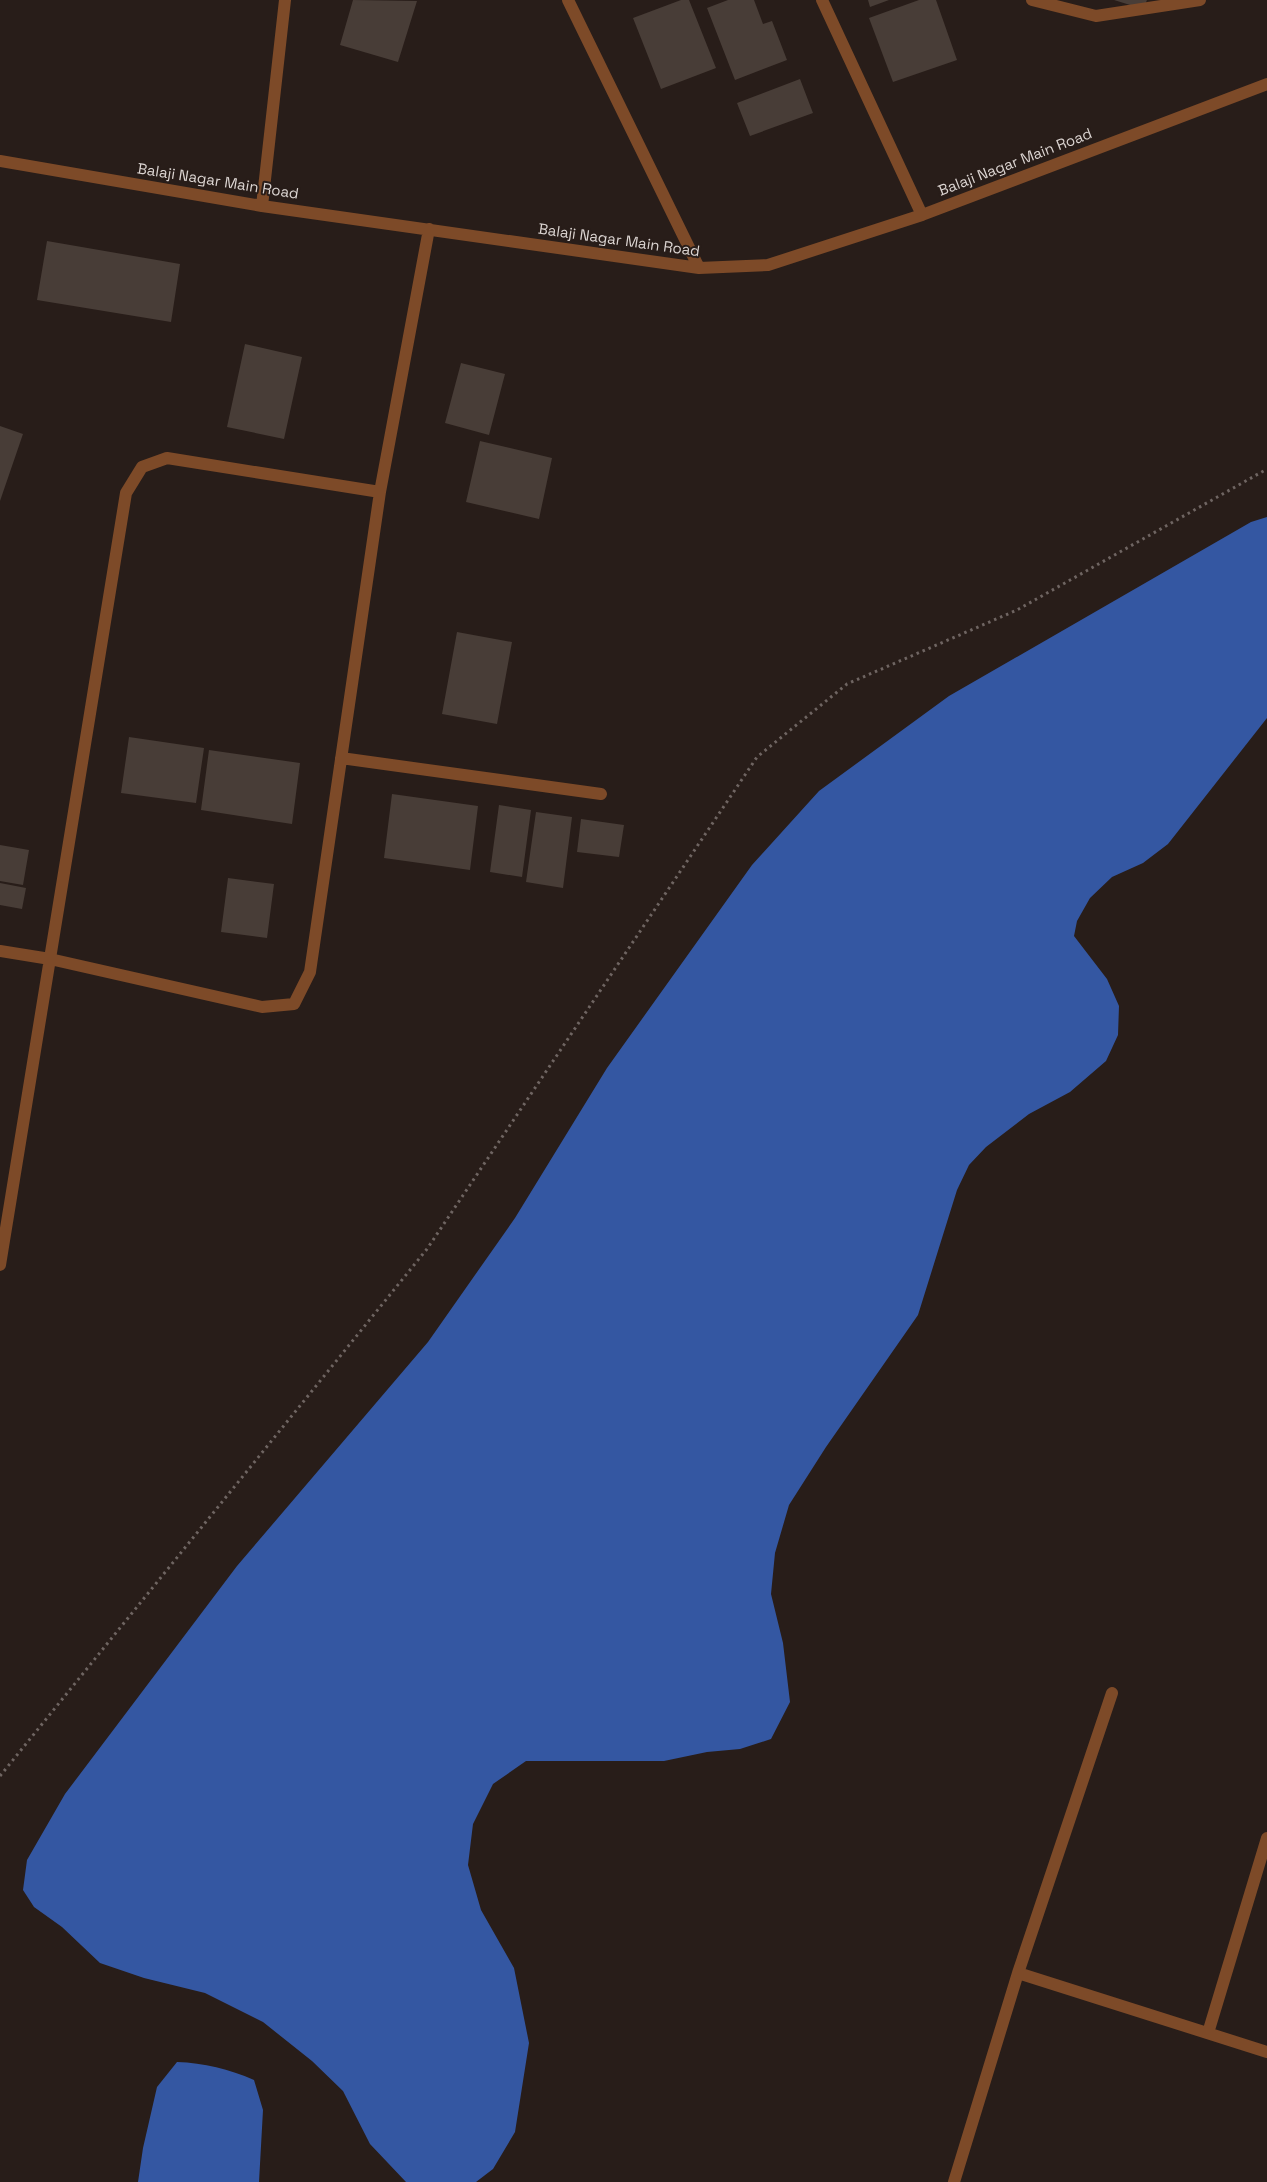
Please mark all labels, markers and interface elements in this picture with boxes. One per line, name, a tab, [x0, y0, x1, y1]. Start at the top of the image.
street label: Balaji Nagar Main Road	[935, 123, 1094, 200]
street label: Balaji Nagar Main Road	[136, 158, 300, 203]
street label: Balaji Nagar Main Road	[537, 219, 701, 260]

